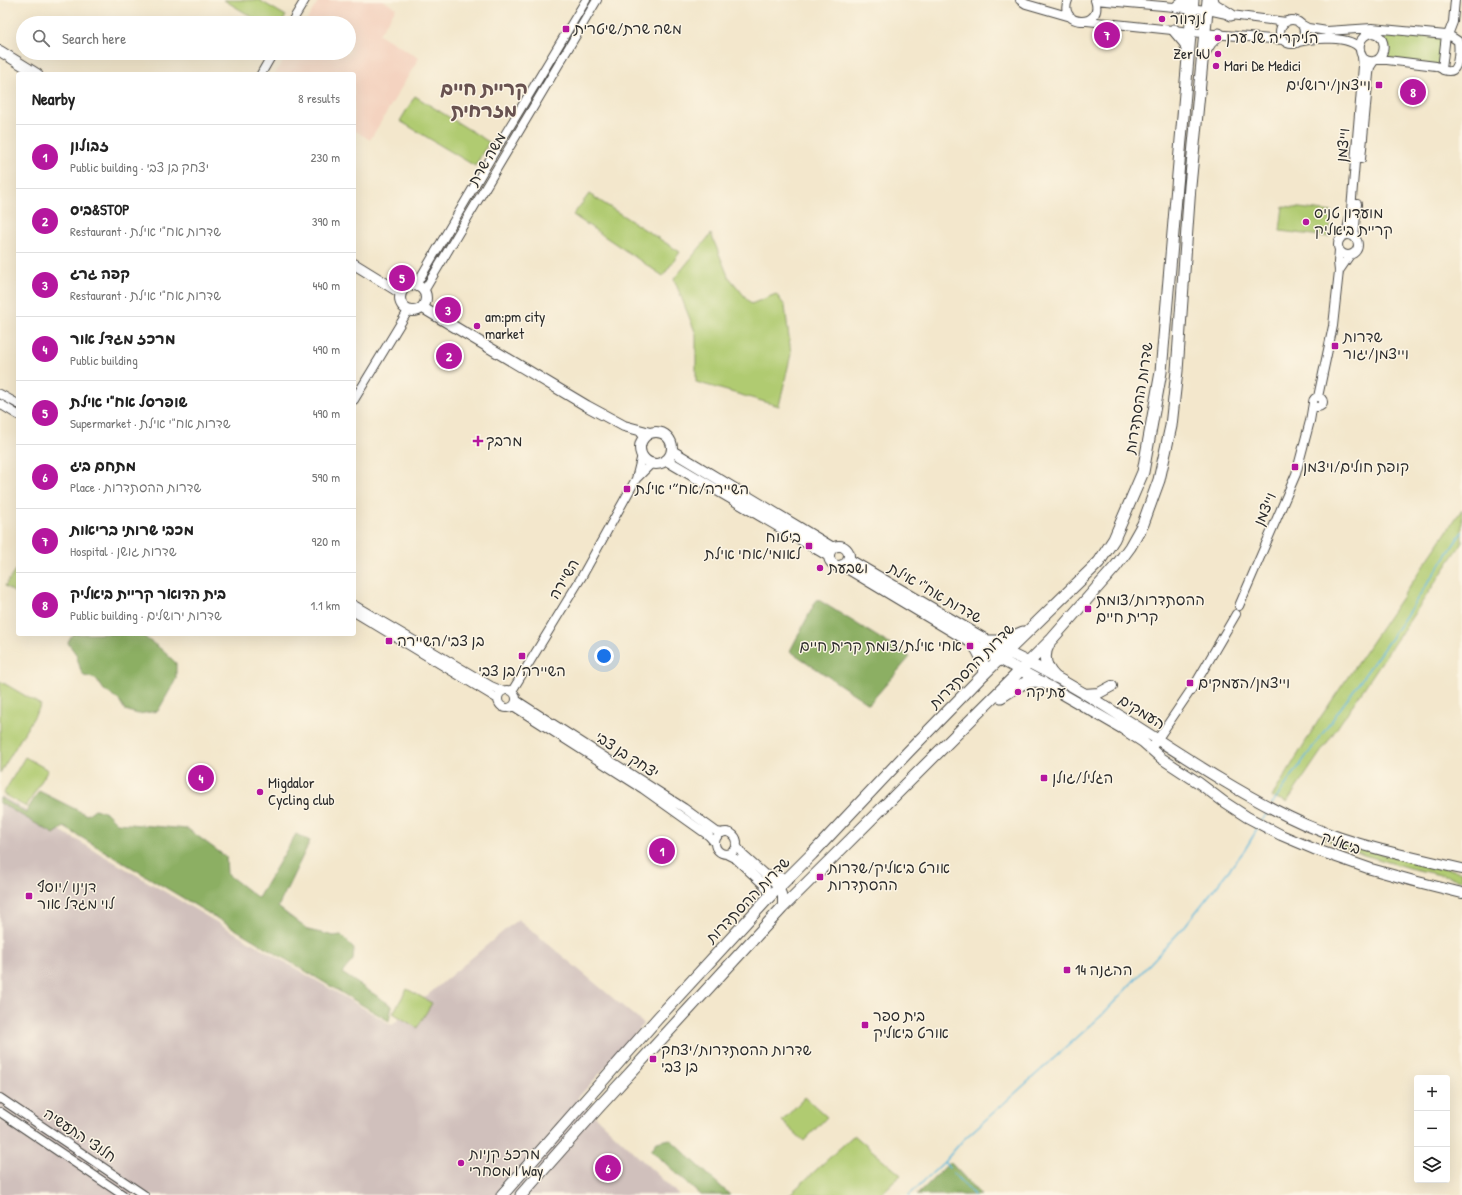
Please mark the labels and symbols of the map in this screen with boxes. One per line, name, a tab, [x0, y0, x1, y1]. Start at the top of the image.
place label: לנדוור	[1170, 8, 1207, 29]
marker: לנדוור	[1157, 14, 1167, 24]
place label: משה שרת/שיטרית	[573, 18, 682, 39]
pin: 7	[1094, 20, 1120, 50]
marker: משה שרת/שיטרית	[561, 24, 571, 34]
place label: הליקריה של ערן	[1226, 27, 1319, 48]
marker: הליקריה של ערן	[1213, 33, 1223, 43]
place label: Zer 4U	[1173, 43, 1210, 64]
marker: Zer 4U	[1213, 49, 1223, 59]
place label: Mari De Medici	[1224, 55, 1301, 76]
marker: Mari De Medici	[1211, 61, 1221, 71]
place label: וייצמן/ירושלים	[1286, 74, 1371, 95]
district label: קריית חיים מזרחית	[440, 75, 528, 123]
pin: 8	[1400, 77, 1426, 107]
marker: וייצמן/ירושלים	[1374, 80, 1384, 90]
street label: וייצמן	[1331, 127, 1354, 163]
street label: משה שרת	[462, 128, 511, 190]
place label: מועדון טניס קריית ביאליק	[1314, 202, 1393, 240]
marker: מועדון טניס קריית ביאליק	[1301, 217, 1311, 227]
pin: 5	[389, 263, 415, 293]
pin: 3	[435, 295, 461, 325]
place label: am:pm city market	[485, 306, 545, 344]
marker: am:pm city market	[472, 321, 482, 331]
place label: שדרות וייצמן/יגור	[1342, 326, 1409, 364]
pin: 2	[436, 341, 462, 371]
street label: שדרות ההסתדרות	[1119, 341, 1158, 456]
marker: שדרות וייצמן/יגור	[1330, 341, 1340, 351]
place label: מרבך	[486, 430, 523, 451]
marker: מרבך	[473, 436, 483, 446]
place label: קופת חולים/ויצמן	[1303, 456, 1409, 477]
marker: קופת חולים/ויצמן	[1290, 462, 1300, 472]
place label: השיירה/אח״י אילת	[634, 478, 749, 499]
marker: השיירה/אח״י אילת	[622, 484, 632, 494]
street label: וייצמן	[1248, 489, 1281, 529]
place label: ביטוח לאומי/אחי אילת	[704, 526, 802, 564]
marker: ביטוח לאומי/אחי אילת	[804, 541, 814, 551]
street label: השיירה	[543, 554, 584, 603]
place label: ושבעת	[827, 557, 868, 578]
street label: שדרות אח"י אילת	[884, 557, 986, 628]
marker: ושבעת	[815, 563, 825, 573]
place label: ההסתדרות/צומת קרית חיים	[1096, 589, 1205, 627]
marker: ההסתדרות/צומת קרית חיים	[1083, 604, 1093, 614]
street label: שדרות ההסתדרות	[924, 618, 1019, 714]
place label: בן צבי/השיירה	[397, 630, 485, 651]
place label: אחי אילת/צומת קרית חיים	[800, 635, 962, 656]
marker: בן צבי/השיירה	[384, 636, 394, 646]
marker: אחי אילת/צומת קרית חיים	[965, 641, 975, 651]
your location	[594, 646, 614, 666]
marker: השיירה/בן צבי	[517, 651, 527, 661]
place label: השיירה/בן צבי	[478, 660, 566, 681]
place label: וייצמן/העמקים	[1198, 672, 1290, 693]
marker: וייצמן/העמקים	[1185, 678, 1195, 688]
place label: עתיקה	[1026, 681, 1066, 702]
marker: עתיקה	[1013, 687, 1023, 697]
street label: העמקים	[1115, 689, 1170, 734]
street label: יצחק בן צבי	[591, 726, 663, 783]
pin: 4	[188, 763, 214, 793]
place label: הגליל/גולן	[1052, 767, 1113, 788]
place label: Migdalor Cycling club	[268, 772, 335, 810]
marker: הגליל/גולן	[1039, 773, 1049, 783]
marker: Migdalor Cycling club	[255, 787, 265, 797]
street label: ביאליק	[1319, 826, 1364, 859]
pin: 1	[649, 836, 675, 866]
street label: שדרות ההסתדרות	[700, 852, 794, 948]
place label: אורט ביאליק/שדרות ההסתדרות	[827, 857, 950, 895]
marker: אורט ביאליק/שדרות ההסתדרות	[815, 872, 825, 882]
place label: דנינו /יוסף לוי מגדל אור	[37, 876, 116, 914]
marker: דנינו /יוסף לוי מגדל אור	[24, 891, 34, 901]
place label: ההגנה 14	[1075, 959, 1132, 980]
marker: ההגנה 14	[1062, 965, 1072, 975]
place label: בית ספר אורט ביאליק	[873, 1005, 949, 1043]
marker: בית ספר אורט ביאליק	[860, 1020, 870, 1030]
place label: שדרות ההסתדרות/יצחק בן צבי	[661, 1039, 812, 1077]
marker: שדרות ההסתדרות/יצחק בן צבי	[648, 1054, 658, 1064]
street label: חלוצי התעשיה	[40, 1102, 121, 1167]
place label: מרכז קניות מסחרי I Way	[468, 1143, 543, 1181]
pin: 6	[595, 1153, 621, 1183]
marker: מרכז קניות מסחרי I Way	[456, 1158, 466, 1168]

